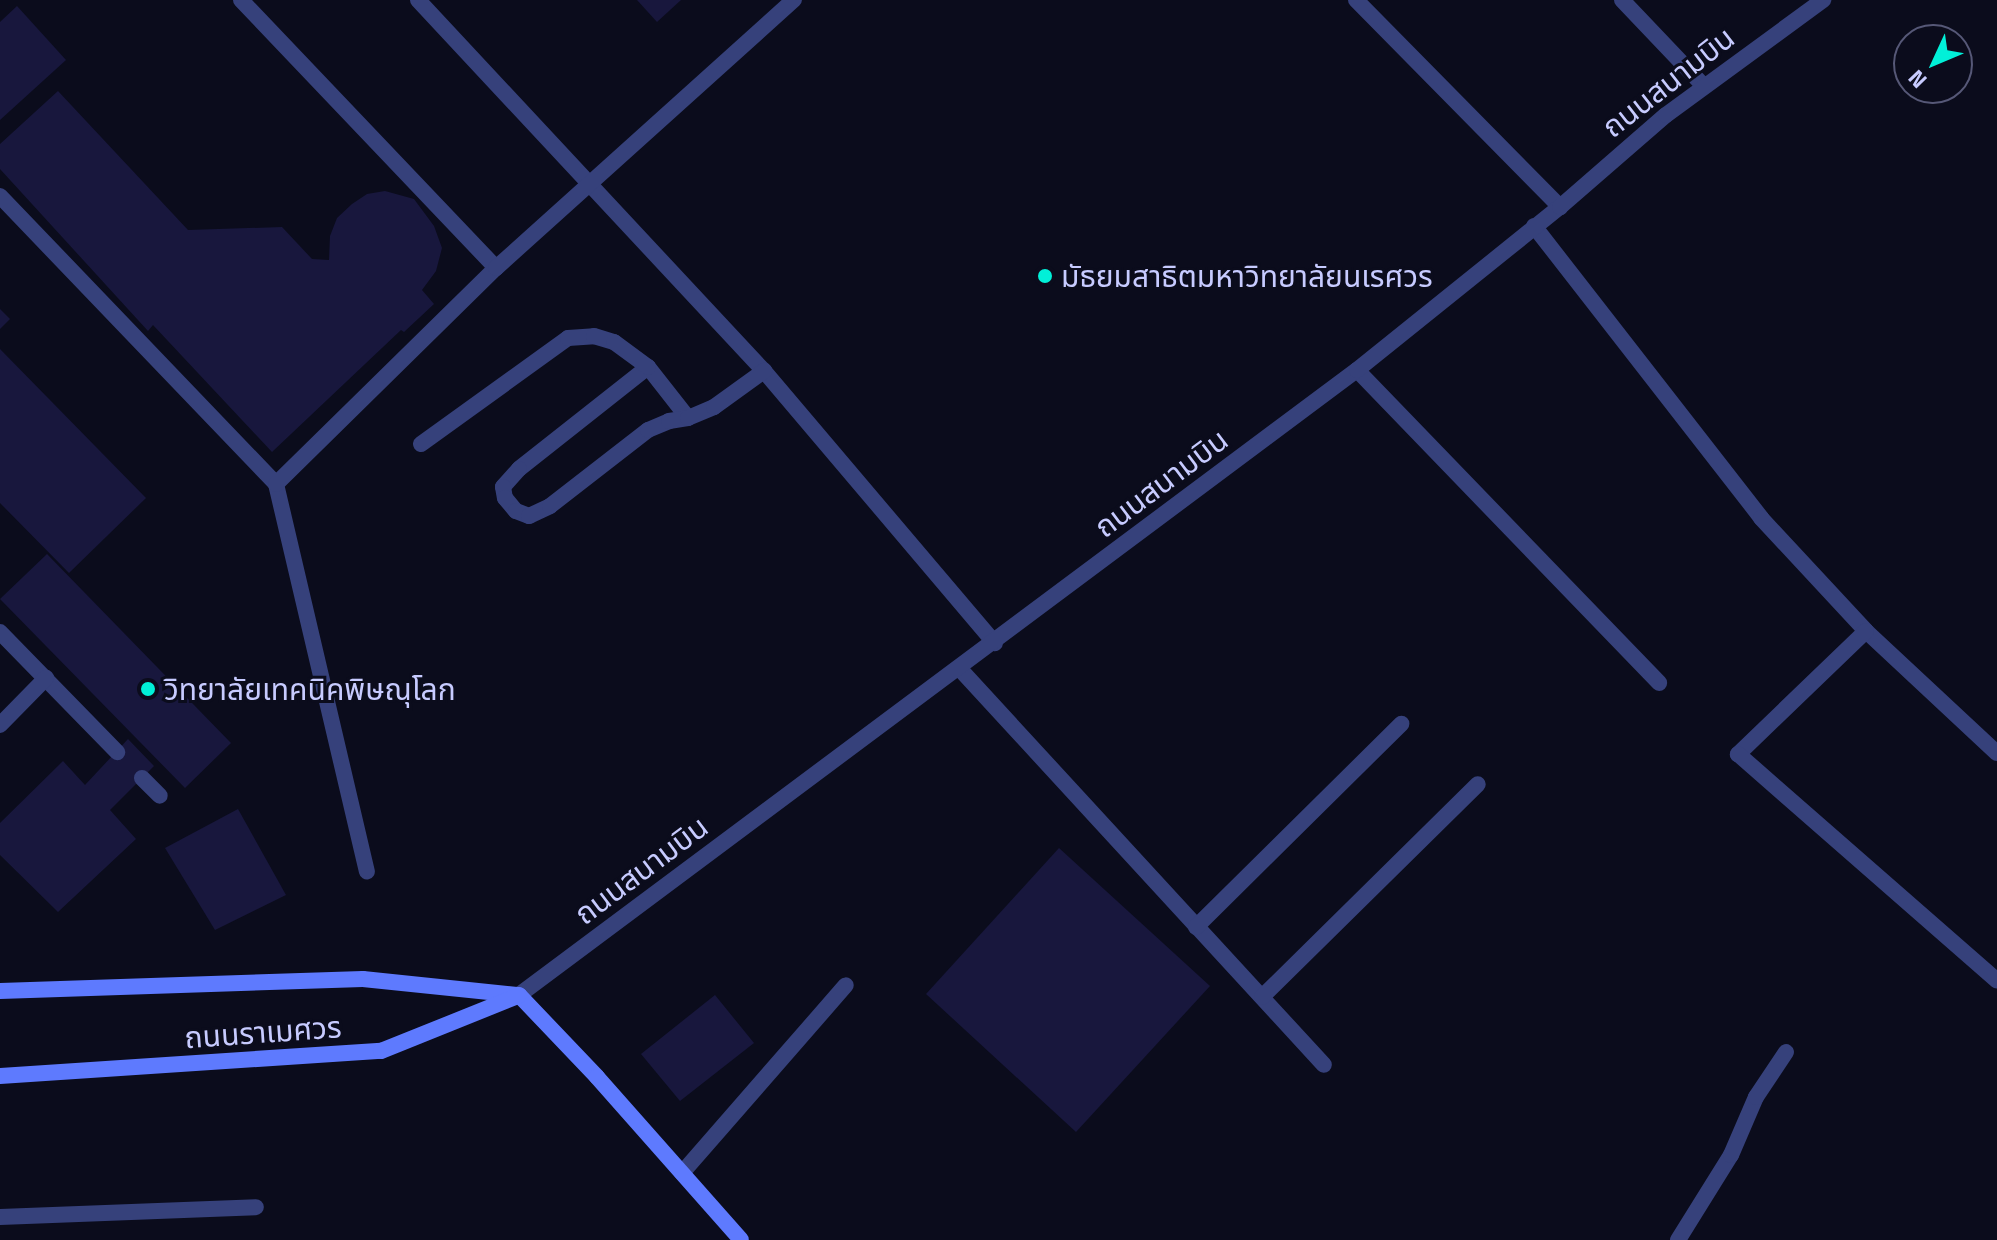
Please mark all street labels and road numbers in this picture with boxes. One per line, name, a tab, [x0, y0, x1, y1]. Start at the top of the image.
street label: ถนนสนามบิน	[1595, 19, 1741, 145]
street label: ถนนสนามบิน	[1087, 421, 1235, 545]
street label: ถนนสนามบิน	[567, 808, 715, 932]
street label: ถนนราเมศวร	[183, 1009, 343, 1055]

